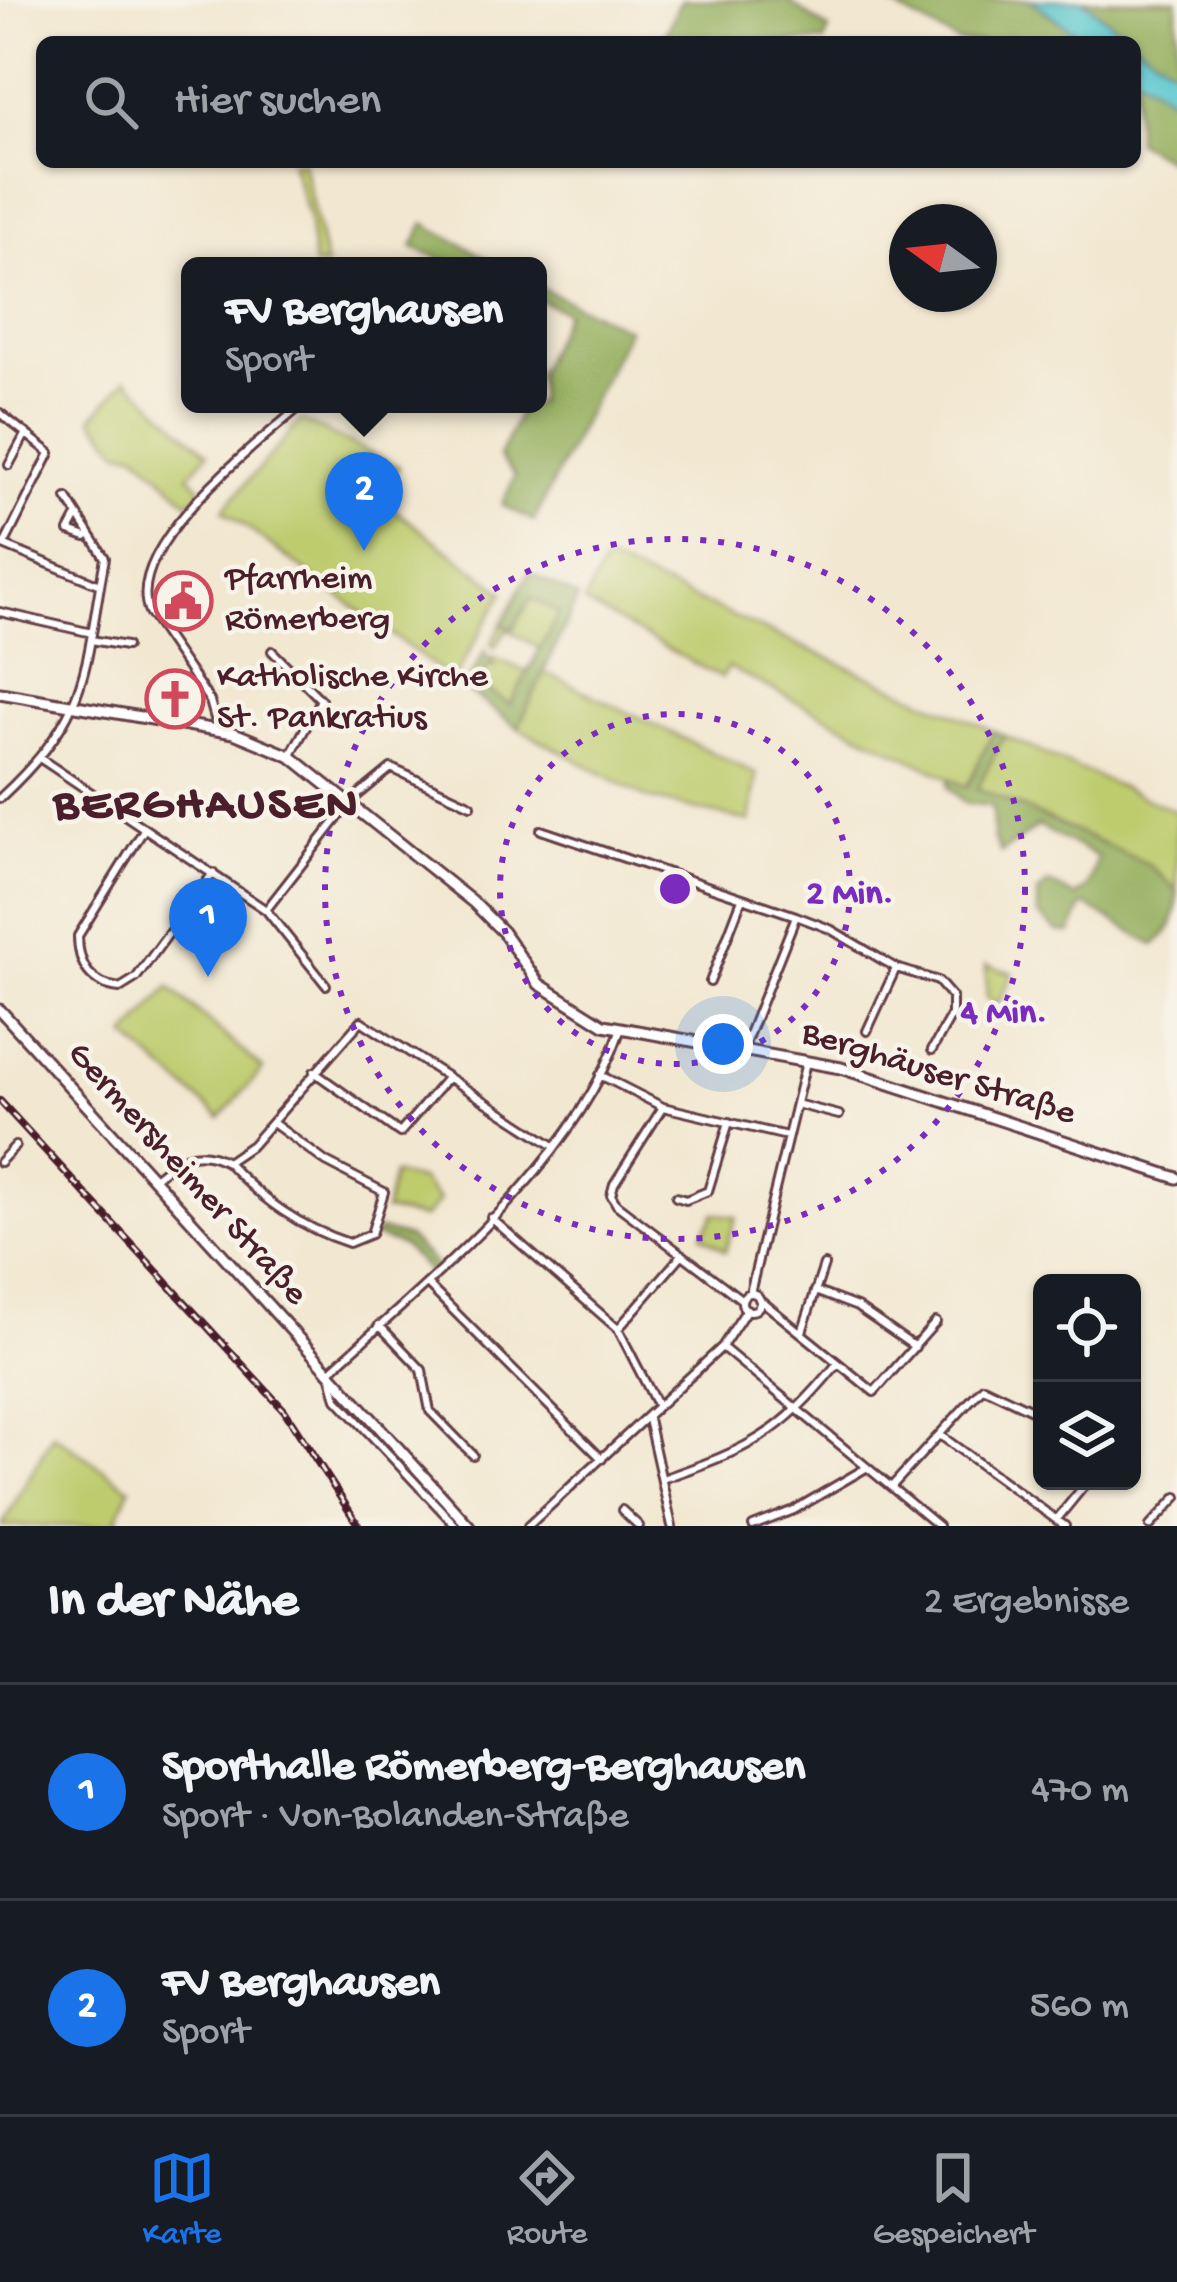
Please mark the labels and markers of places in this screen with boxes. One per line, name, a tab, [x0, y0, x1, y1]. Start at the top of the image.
pin: 2	[325, 452, 403, 551]
place label: Pfarrheim Römerberg	[224, 559, 390, 643]
public building icon: Pfarrheim Römerberg	[152, 570, 214, 632]
place label: Katholische Kirche St. Pankratius	[217, 657, 488, 741]
church icon: Katholische Kirche St. Pankratius	[144, 668, 206, 730]
centre of rings	[654, 868, 696, 910]
pin: 1	[169, 878, 247, 977]

